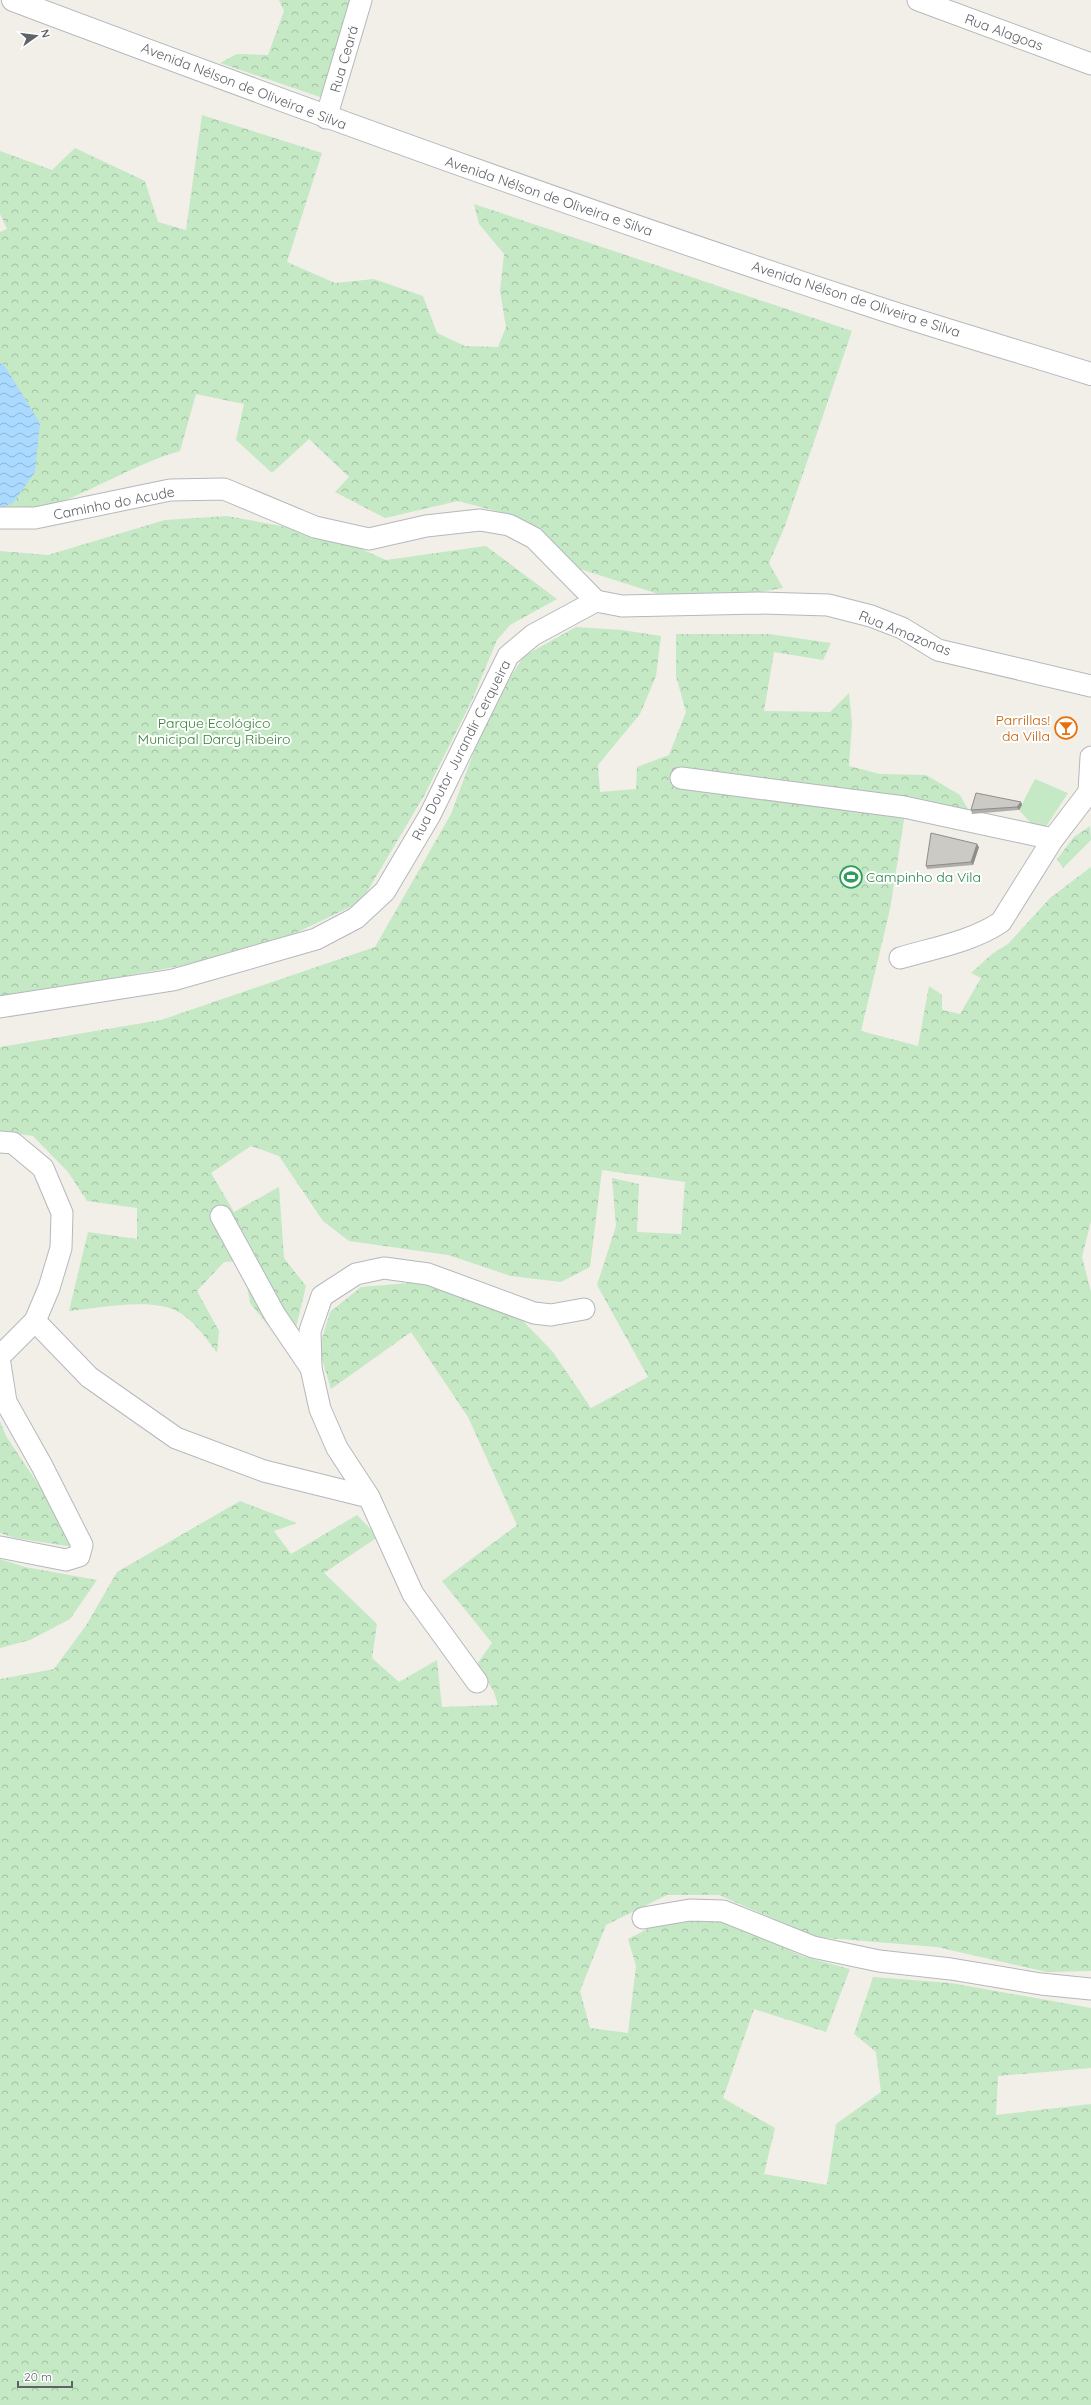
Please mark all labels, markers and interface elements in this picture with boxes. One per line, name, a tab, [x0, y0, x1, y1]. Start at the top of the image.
street label: Rua Alagoas	[962, 9, 1046, 55]
north arrow	[16, 16, 56, 56]
street label: Rua Ceará	[326, 23, 362, 95]
text: N	[38, 28, 53, 39]
street label: Avenida Nélson de Oliveira e Silva	[139, 38, 349, 134]
street label: Avenida Nélson de Oliveira e Silva	[443, 152, 655, 240]
street label: Avenida Nélson de Oliveira e Silva	[749, 257, 963, 341]
street label: Caminho do Acude	[52, 482, 176, 524]
street label: Rua Amazonas	[856, 606, 954, 660]
street label: Rua Doutor Jurandir Cerqueira	[408, 657, 514, 843]
place label: Parrillas! da Villa	[995, 711, 1050, 745]
park label: Parque Ecológico Municipal Darcy Ribeiro	[138, 714, 290, 748]
bar icon: Parrillas! da Villa	[1053, 715, 1079, 741]
sports icon: Campinho da Vila	[838, 864, 864, 890]
place label: Campinho da Vila	[866, 868, 981, 886]
scale bar	[18, 2363, 72, 2389]
text: 20 m	[24, 2369, 52, 2384]

